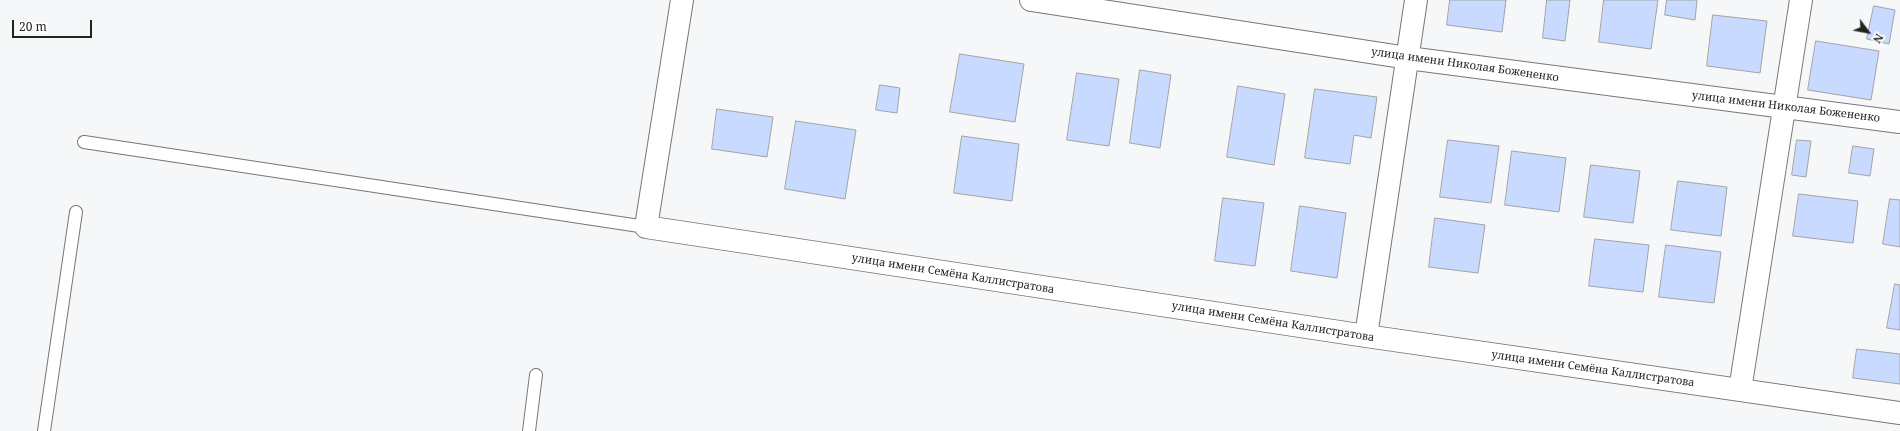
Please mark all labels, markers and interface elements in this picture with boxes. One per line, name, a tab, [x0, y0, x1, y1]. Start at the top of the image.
scale bar	[14, 12, 94, 38]
north arrow	[1848, 12, 1888, 52]
text: 20 m	[19, 18, 47, 35]
text: N	[1870, 31, 1887, 46]
street label: улица имени Николая Божененко	[1370, 45, 1560, 85]
street label: улица имени Николая Божененко	[1691, 89, 1881, 125]
street label: улица имени Семёна Каллистратова	[851, 251, 1055, 297]
street label: улица имени Семёна Каллистратова	[1171, 299, 1375, 345]
street label: улица имени Семёна Каллистратова	[1491, 348, 1695, 390]

